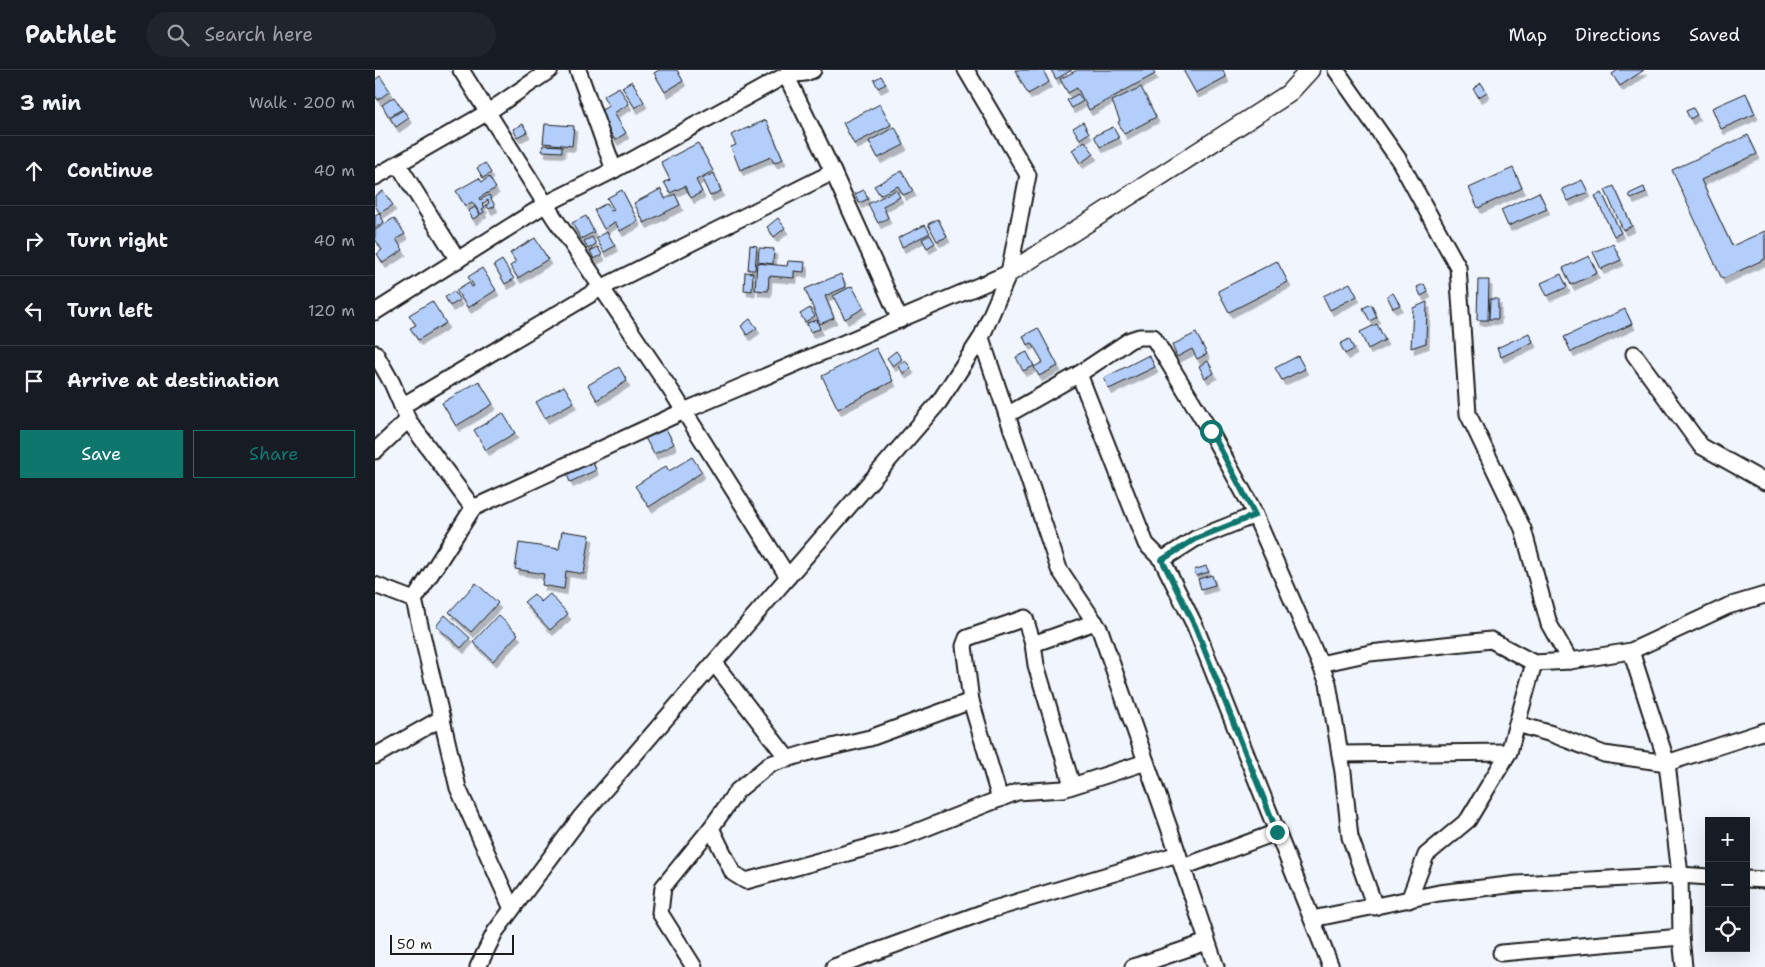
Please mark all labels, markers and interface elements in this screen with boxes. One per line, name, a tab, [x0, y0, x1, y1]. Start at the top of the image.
search box	[146, 12, 496, 57]
text: Pathlet	[25, 19, 116, 51]
icon: search	[164, 21, 192, 49]
text: Search here	[204, 22, 313, 47]
text: Map	[1509, 23, 1547, 47]
text: Directions	[1575, 23, 1661, 47]
text: Saved	[1689, 23, 1740, 47]
text: 3 min	[20, 89, 81, 117]
text: Walk · 200 m	[249, 92, 355, 113]
icon: ahead	[20, 157, 48, 185]
text: Continue	[67, 158, 153, 183]
text: 40 m	[313, 160, 355, 181]
icon: right	[20, 227, 48, 255]
text: Turn right	[67, 228, 168, 253]
text: 40 m	[313, 230, 355, 251]
icon: left	[20, 297, 48, 325]
text: Turn left	[67, 298, 153, 323]
text: 120 m	[308, 300, 355, 321]
icon: arrive	[20, 367, 48, 395]
text: Arrive at destination	[67, 368, 279, 393]
route start	[1200, 420, 1223, 443]
button: Save	[20, 430, 183, 478]
button: Share	[193, 430, 355, 478]
map controls	[1705, 817, 1750, 952]
button: +	[1705, 817, 1750, 862]
route end	[1266, 821, 1289, 844]
button: −	[1705, 862, 1750, 907]
button: locate	[1705, 907, 1750, 952]
scale bar	[390, 932, 514, 955]
text: 50 m	[397, 935, 432, 953]

